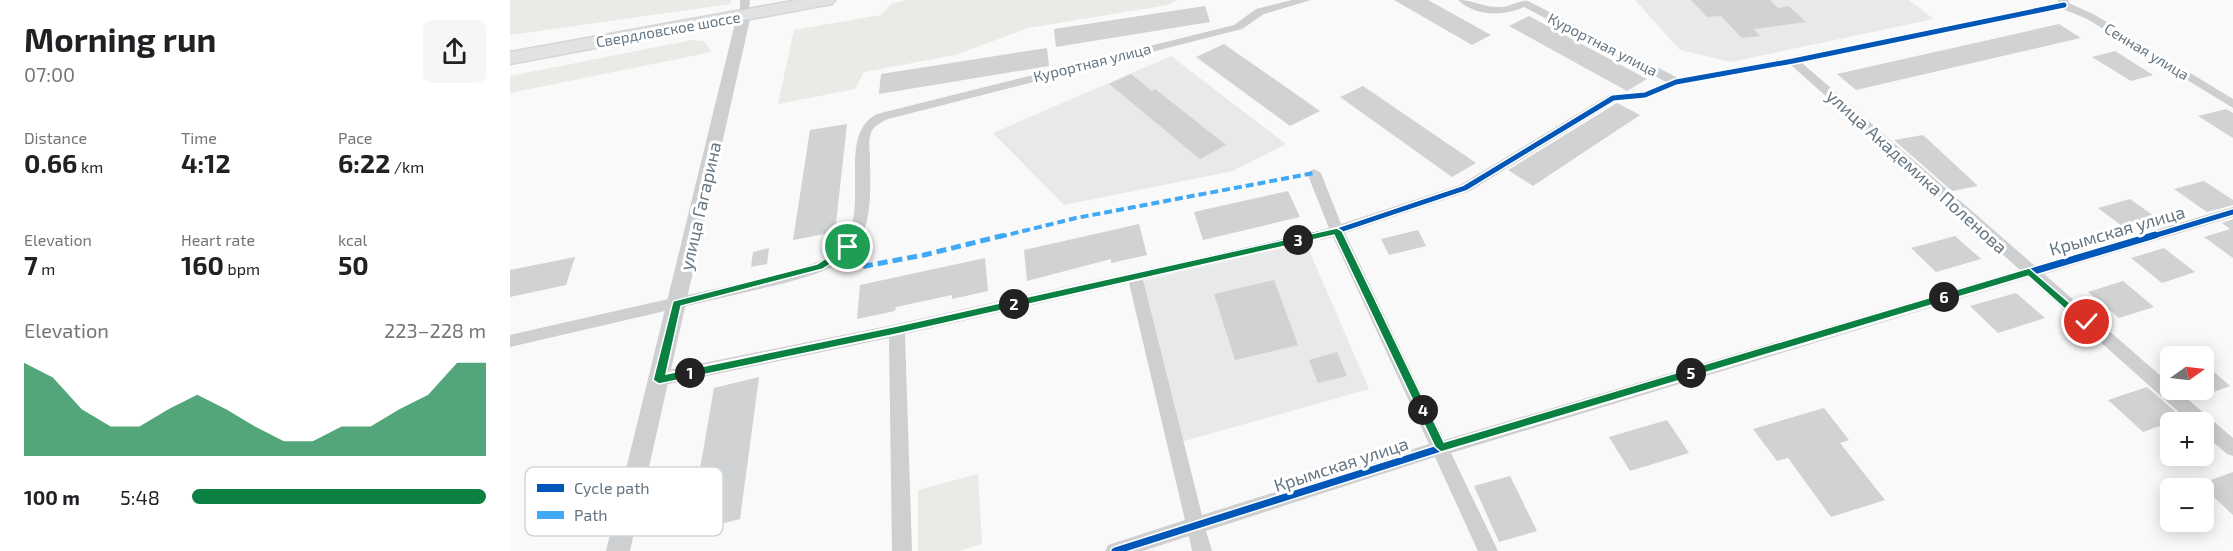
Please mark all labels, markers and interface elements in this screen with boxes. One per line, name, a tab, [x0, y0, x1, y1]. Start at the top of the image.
street label: Свердловское шоссе	[594, 7, 742, 51]
street label: Курортная улица	[1545, 9, 1661, 80]
text: Morning run	[24, 19, 216, 59]
street label: Сенная улица	[2101, 19, 2193, 84]
button: share	[423, 20, 486, 83]
street label: Курортная улица	[1031, 39, 1153, 86]
text: 07:00	[24, 62, 75, 86]
street label: улица Академика Поленова	[1822, 84, 2012, 258]
text: Distance	[24, 128, 87, 147]
text: Time	[181, 128, 217, 147]
text: Pace	[338, 128, 372, 147]
street label: улица Гагарина	[675, 140, 725, 272]
text: 0.66	[24, 147, 77, 178]
text: 4:12	[181, 147, 231, 178]
text: 6:22	[338, 147, 390, 178]
text: km	[77, 157, 103, 176]
text: /km	[390, 157, 424, 176]
street label: Крымская улица	[2047, 200, 2187, 260]
pin	[822, 221, 873, 272]
pin: 3	[1283, 225, 1313, 255]
text: Elevation	[24, 230, 92, 249]
text: Heart rate	[181, 230, 255, 249]
text: kcal	[338, 230, 367, 249]
icon: arrive	[831, 230, 864, 263]
text: 3	[1293, 230, 1303, 249]
text: 7	[24, 249, 38, 280]
text: 160	[181, 249, 224, 280]
text: 50	[338, 249, 369, 280]
text: m	[38, 259, 55, 278]
text: bpm	[224, 259, 260, 278]
pin: 6	[1929, 282, 1959, 312]
text: 6	[1939, 287, 1949, 306]
pin: 2	[999, 289, 1029, 319]
text: 2	[1009, 294, 1019, 313]
pin	[2061, 296, 2112, 347]
icon: check	[2070, 305, 2103, 338]
text: Elevation	[24, 318, 109, 342]
text: 223–228 m	[384, 318, 486, 342]
north arrow	[2160, 346, 2214, 400]
map controls	[2160, 346, 2214, 532]
pin: 1	[675, 358, 705, 388]
pin: 5	[1676, 358, 1706, 388]
text: 1	[687, 363, 693, 382]
text: 5	[1687, 363, 1695, 382]
pin: 4	[1408, 395, 1438, 425]
text: 4	[1418, 400, 1428, 419]
button: +	[2160, 412, 2214, 466]
street label: Крымская улица	[1271, 432, 1411, 496]
legend	[525, 467, 723, 536]
text: Cycle path	[574, 478, 650, 497]
button: −	[2160, 478, 2214, 532]
text: 100 m	[24, 485, 80, 509]
text: 5:48	[120, 485, 160, 509]
text: Path	[574, 505, 608, 524]

